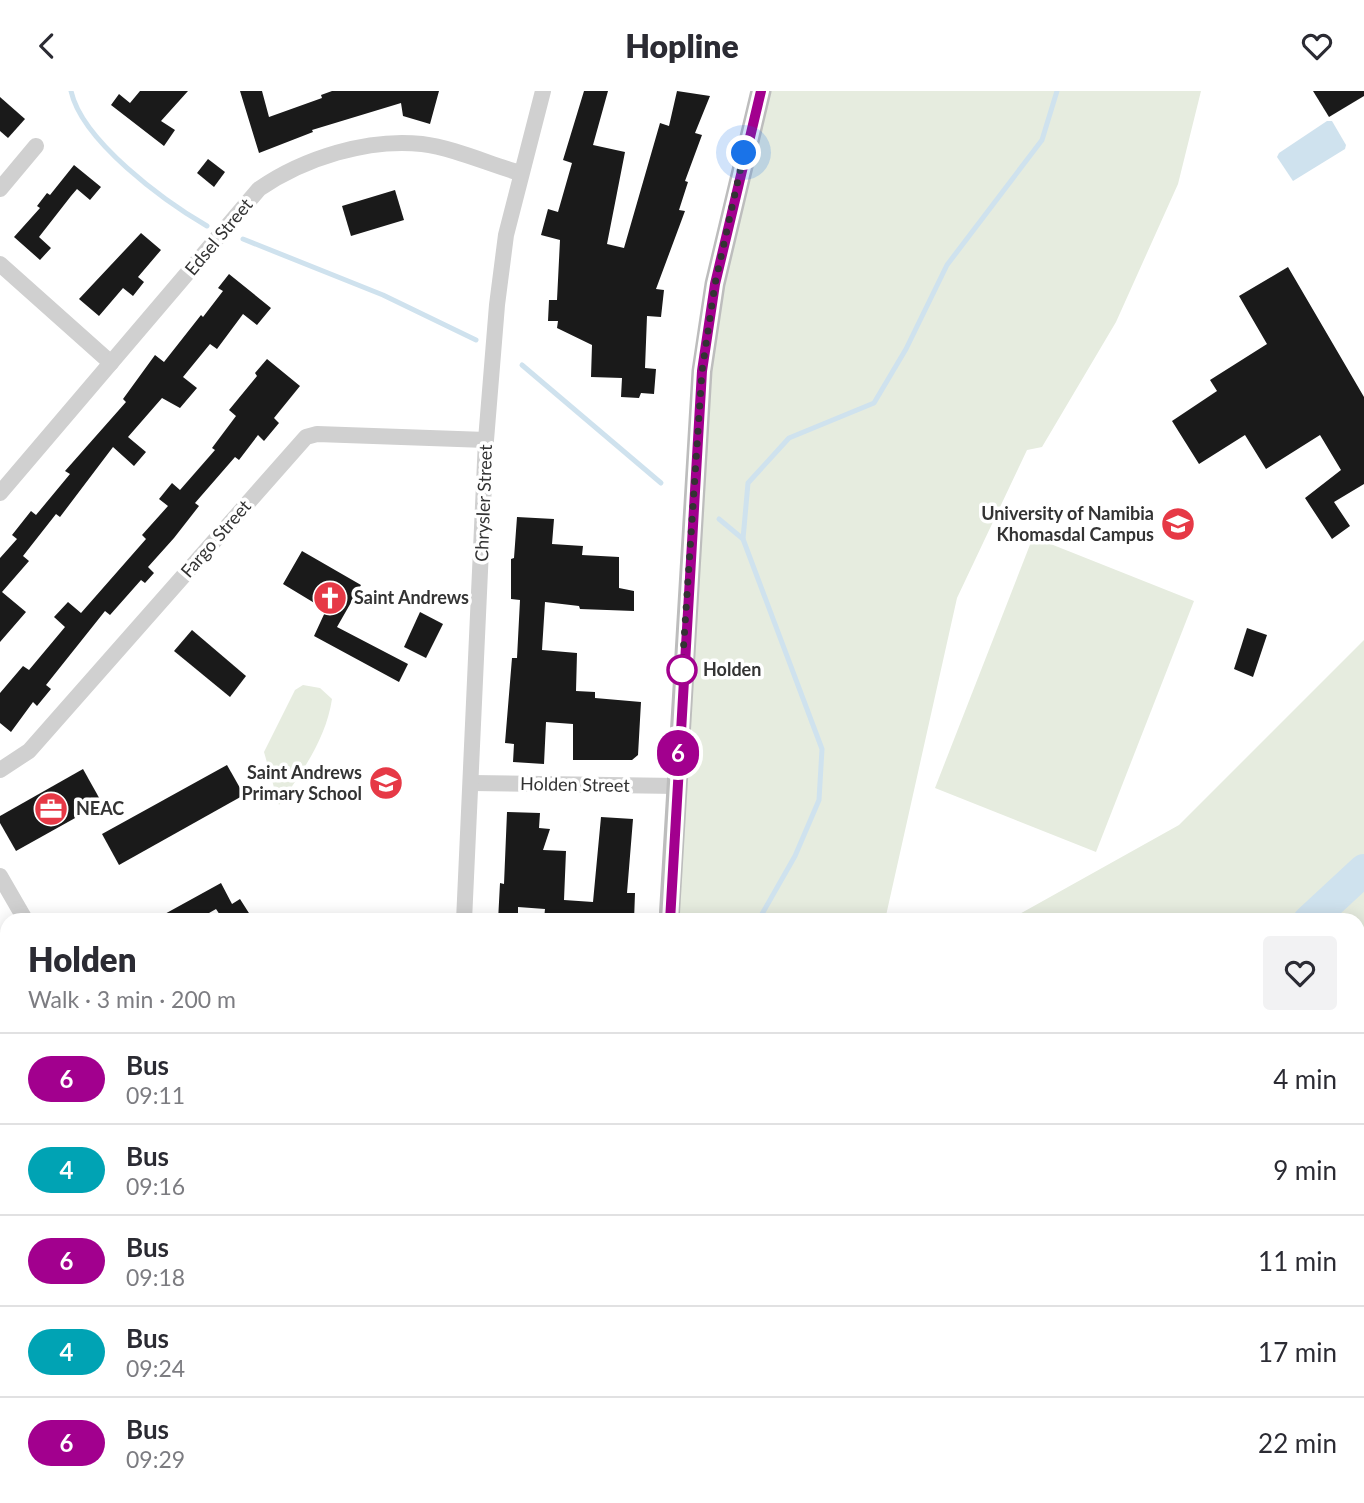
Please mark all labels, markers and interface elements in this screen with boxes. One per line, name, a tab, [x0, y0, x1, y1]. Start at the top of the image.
text: Hopline	[625, 26, 739, 65]
icon: back	[28, 27, 66, 65]
icon: heart	[1298, 27, 1336, 65]
your location	[726, 135, 761, 170]
street label: Edsel Street	[180, 193, 257, 279]
street label: Chrysler Street	[470, 443, 496, 562]
street label: Fargo Street	[176, 495, 255, 582]
place label: University of Namibia Khomasdal Campus	[981, 502, 1154, 545]
school or university icon: University of Namibia Khomasdal Campus	[1159, 505, 1197, 543]
church icon: Saint Andrews	[311, 579, 349, 617]
place label: Saint Andrews	[354, 586, 469, 608]
marker: Holden	[667, 655, 697, 685]
place label: Holden	[703, 658, 761, 680]
line badge: 6	[655, 730, 701, 776]
text: 6	[671, 738, 685, 767]
place label: Saint Andrews Primary School	[242, 761, 362, 804]
school or university icon: Saint Andrews Primary School	[367, 764, 405, 802]
street label: Holden Street	[520, 772, 631, 796]
office icon: NEAC	[32, 790, 70, 828]
place label: NEAC	[76, 797, 124, 819]
button: heart	[1263, 936, 1337, 1010]
text: Holden	[28, 939, 136, 979]
text: Walk · 3 min · 200 m	[28, 985, 236, 1013]
text: Bus	[126, 1049, 169, 1081]
text: 4 min	[1273, 1063, 1337, 1095]
text: 6	[60, 1064, 73, 1093]
text: 09:11	[126, 1081, 185, 1109]
text: Bus	[126, 1140, 169, 1172]
text: 9 min	[1273, 1154, 1337, 1186]
text: 4	[60, 1155, 73, 1184]
text: 09:16	[126, 1172, 185, 1200]
text: Bus	[126, 1231, 169, 1263]
text: 11 min	[1258, 1245, 1337, 1277]
text: 6	[60, 1246, 73, 1275]
text: 09:18	[126, 1263, 185, 1291]
text: Bus	[126, 1322, 169, 1354]
text: 17 min	[1258, 1336, 1337, 1368]
text: 4	[60, 1337, 73, 1366]
text: 09:24	[126, 1354, 185, 1382]
text: Bus	[126, 1413, 169, 1445]
text: 22 min	[1258, 1427, 1337, 1459]
text: 6	[60, 1428, 73, 1457]
text: 09:29	[126, 1445, 185, 1473]

